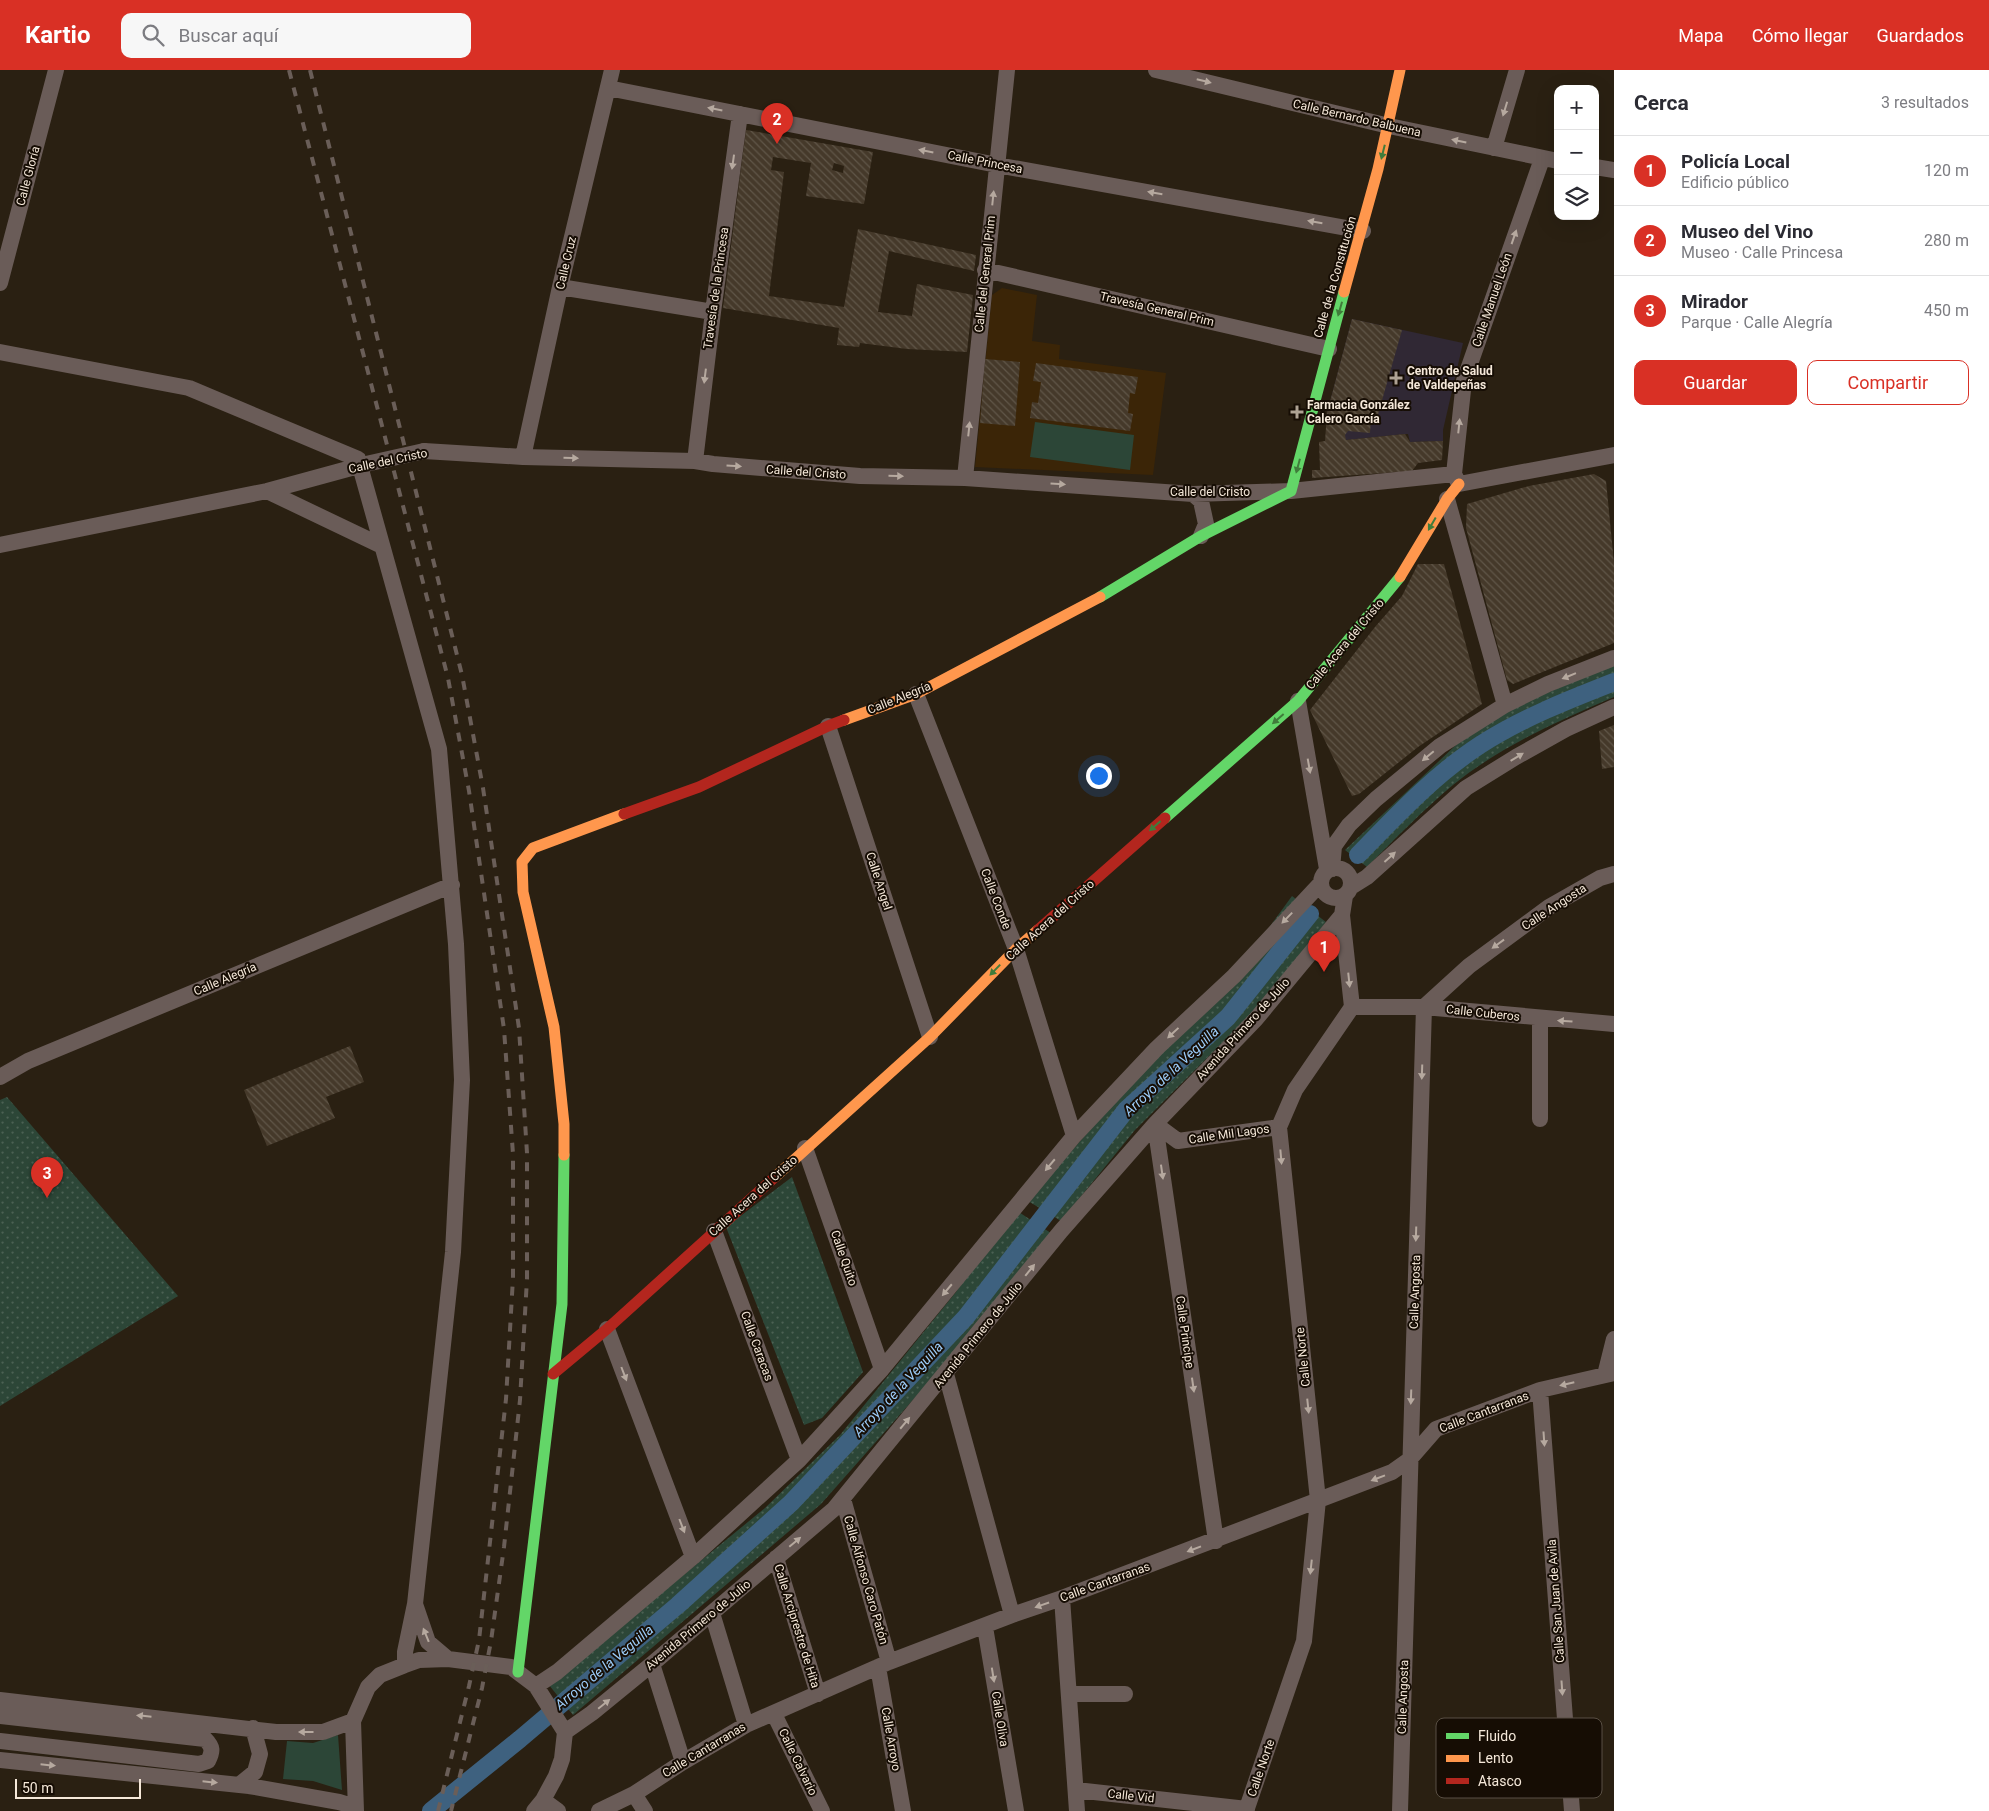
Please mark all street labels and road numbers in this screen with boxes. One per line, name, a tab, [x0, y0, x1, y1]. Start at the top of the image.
street label: Calle Bernardo Balbuena	[1292, 96, 1422, 140]
street label: Calle Gloría	[13, 145, 43, 207]
street label: Calle Princesa	[946, 148, 1024, 176]
street label: Calle del General Prim	[972, 215, 998, 333]
street label: Calle de la Constitución	[1311, 215, 1359, 339]
street label: Travesía de la Princesa	[701, 226, 731, 350]
street label: Calle Cruz	[553, 235, 579, 291]
street label: Calle Manuel León	[1469, 251, 1515, 349]
street label: Travesía General Prim	[1099, 289, 1215, 329]
street label: Calle del Cristo	[347, 446, 429, 476]
street label: Calle del Cristo	[766, 462, 847, 482]
street label: Calle del Cristo	[1170, 485, 1250, 499]
street label: Calle Acera del Cristo	[1303, 596, 1387, 692]
street label: Calle Alegría	[865, 679, 933, 717]
street label: Calle Angel	[863, 850, 895, 912]
street label: Calle Conde	[978, 867, 1014, 931]
street label: Calle Acera del Cristo	[1003, 877, 1097, 963]
street label: Calle Angosta	[1519, 881, 1589, 933]
street label: Calle Alegría	[191, 959, 259, 999]
street label: Avenida Primero de Julio	[1193, 975, 1293, 1083]
street label: Calle Cuberos	[1445, 1002, 1521, 1024]
street label: Calle Mil Lagos	[1188, 1121, 1270, 1147]
street label: Calle Acera del Cristo	[706, 1153, 800, 1239]
street label: Calle Quito	[828, 1228, 860, 1288]
street label: Calle Angosta	[1407, 1255, 1423, 1329]
street label: Avenida Primero de Julio	[931, 1279, 1025, 1391]
street label: Calle Principe	[1173, 1295, 1197, 1369]
street label: Calle Caracas	[738, 1309, 776, 1383]
street label: Calle Norte	[1293, 1327, 1313, 1387]
street label: Calle Cantarranas	[1437, 1388, 1531, 1436]
street label: Calle Alfonso Caro Patón	[841, 1514, 891, 1646]
street label: Calle San Juan de Avila	[1545, 1539, 1567, 1663]
street label: Calle Cantarranas	[1058, 1559, 1152, 1605]
street label: Calle Arciprestre de Hita	[771, 1562, 823, 1690]
street label: Avenida Primero de Julio	[643, 1577, 753, 1673]
street label: Calle Angosta	[1395, 1660, 1411, 1734]
street label: Calle Oliva	[989, 1690, 1011, 1748]
street label: Calle Arroyo	[879, 1706, 904, 1772]
street label: Calle Cantarranas	[660, 1720, 748, 1780]
street label: Calle Calvario	[776, 1726, 820, 1798]
street label: Calle Norte	[1245, 1738, 1277, 1798]
street label: Calle Vid	[1107, 1787, 1155, 1805]

